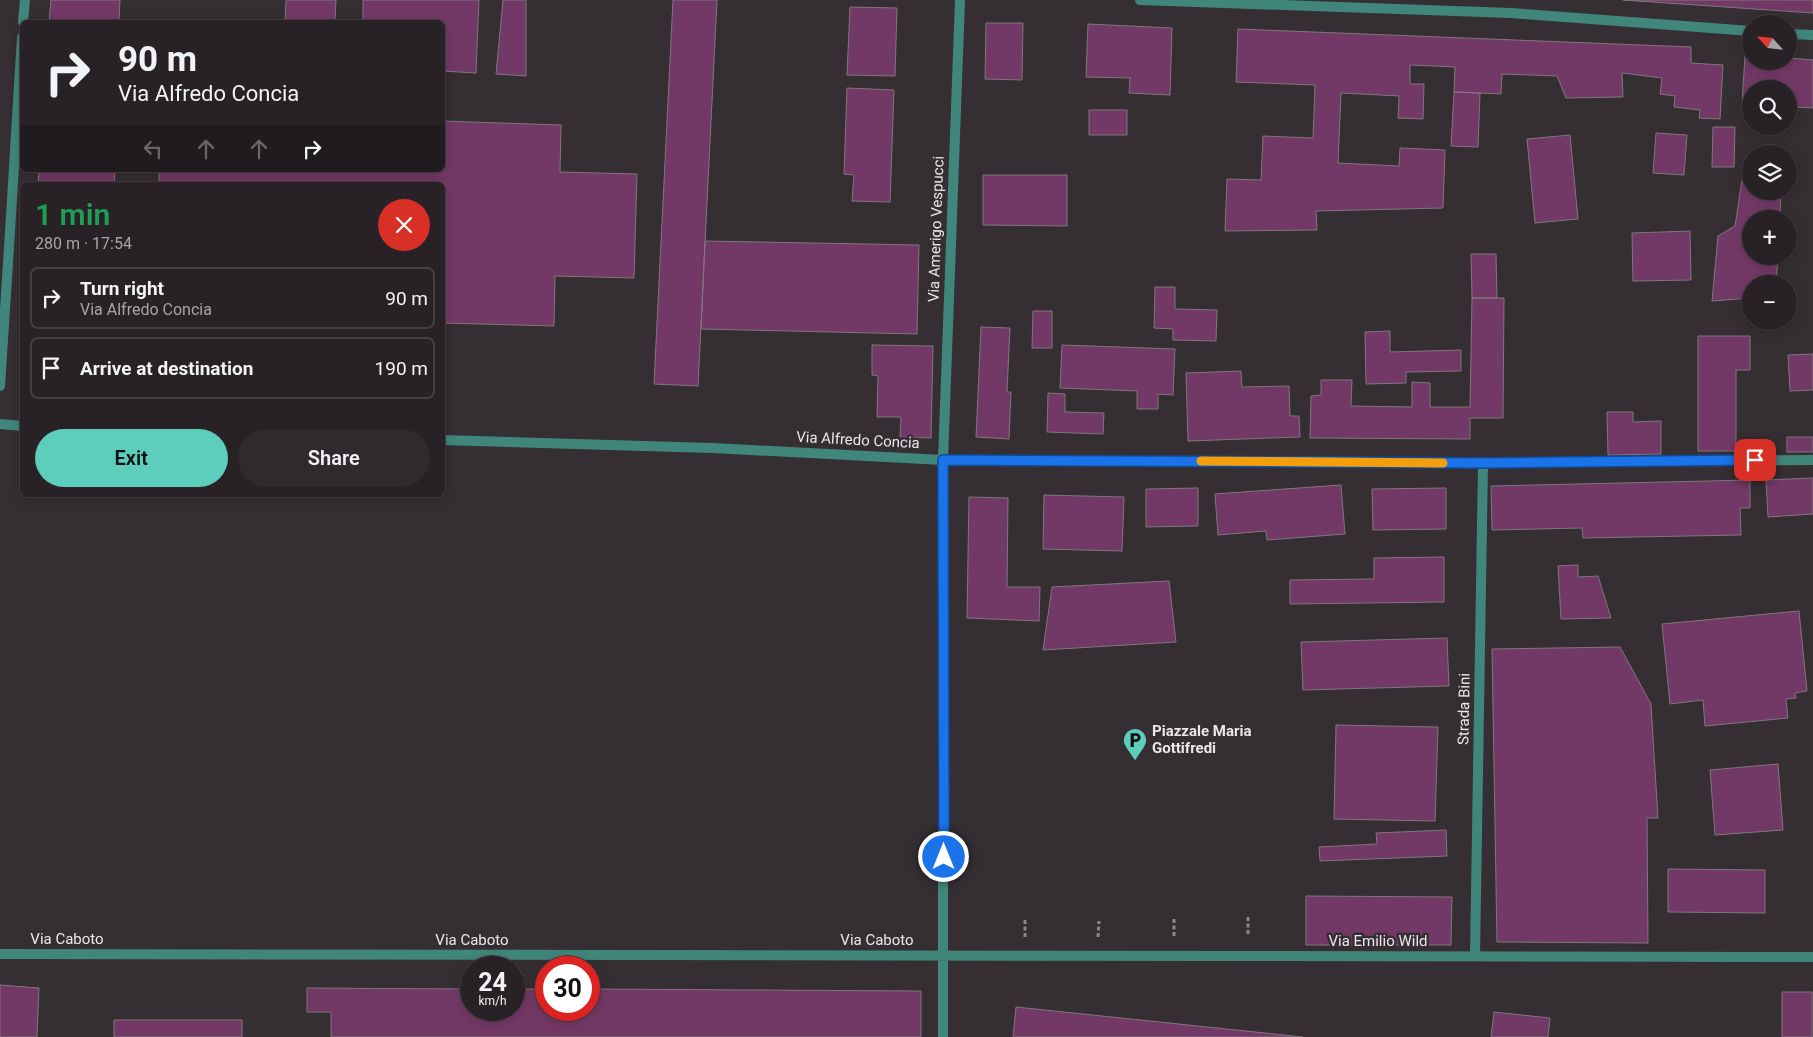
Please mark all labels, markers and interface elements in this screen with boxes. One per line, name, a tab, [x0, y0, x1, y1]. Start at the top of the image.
north arrow	[1742, 15, 1798, 70]
map controls	[1742, 15, 1797, 330]
text: 90 m	[118, 39, 197, 80]
icon: right	[35, 40, 100, 105]
button: search	[1742, 80, 1797, 135]
text: Via Alfredo Concia	[118, 81, 299, 106]
icon: left	[139, 135, 167, 163]
icon: ahead	[192, 135, 220, 163]
icon: ahead	[245, 135, 273, 163]
icon: right	[298, 135, 326, 163]
button: layers	[1742, 145, 1797, 200]
street label: Via Amerigo Vespucci	[924, 156, 948, 302]
text: 1 min	[35, 197, 110, 232]
button: close	[378, 199, 430, 251]
button: +	[1742, 210, 1797, 265]
text: 280 m · 17:54	[35, 234, 132, 253]
button: −	[1742, 275, 1797, 330]
text: Turn right	[80, 277, 164, 300]
icon: right	[37, 284, 65, 312]
text: 90 m	[385, 287, 428, 310]
text: Via Alfredo Concia	[80, 300, 212, 319]
icon: arrive	[37, 354, 65, 382]
text: Arrive at destination	[80, 357, 253, 380]
text: 190 m	[375, 357, 428, 380]
street label: Via Alfredo Concia	[796, 428, 920, 452]
button: Exit	[35, 429, 228, 487]
button: Share	[238, 429, 430, 487]
pin	[1734, 439, 1776, 481]
icon: arrive	[1741, 446, 1769, 474]
street label: Strada Bini	[1454, 673, 1474, 745]
place label: Piazzale Maria Gottifredi	[1152, 722, 1251, 757]
parking icon: Piazzale Maria Gottifredi	[1122, 727, 1148, 761]
position arrow	[917, 830, 969, 882]
street label: Via Caboto	[30, 930, 104, 948]
street label: Via Caboto	[435, 931, 509, 949]
street label: Via Caboto	[840, 931, 914, 949]
street label: Via Emilio Wild	[1328, 932, 1428, 950]
speed limit sign: 30	[535, 956, 600, 1021]
text: 24	[478, 968, 507, 997]
text: km/h	[478, 994, 507, 1008]

